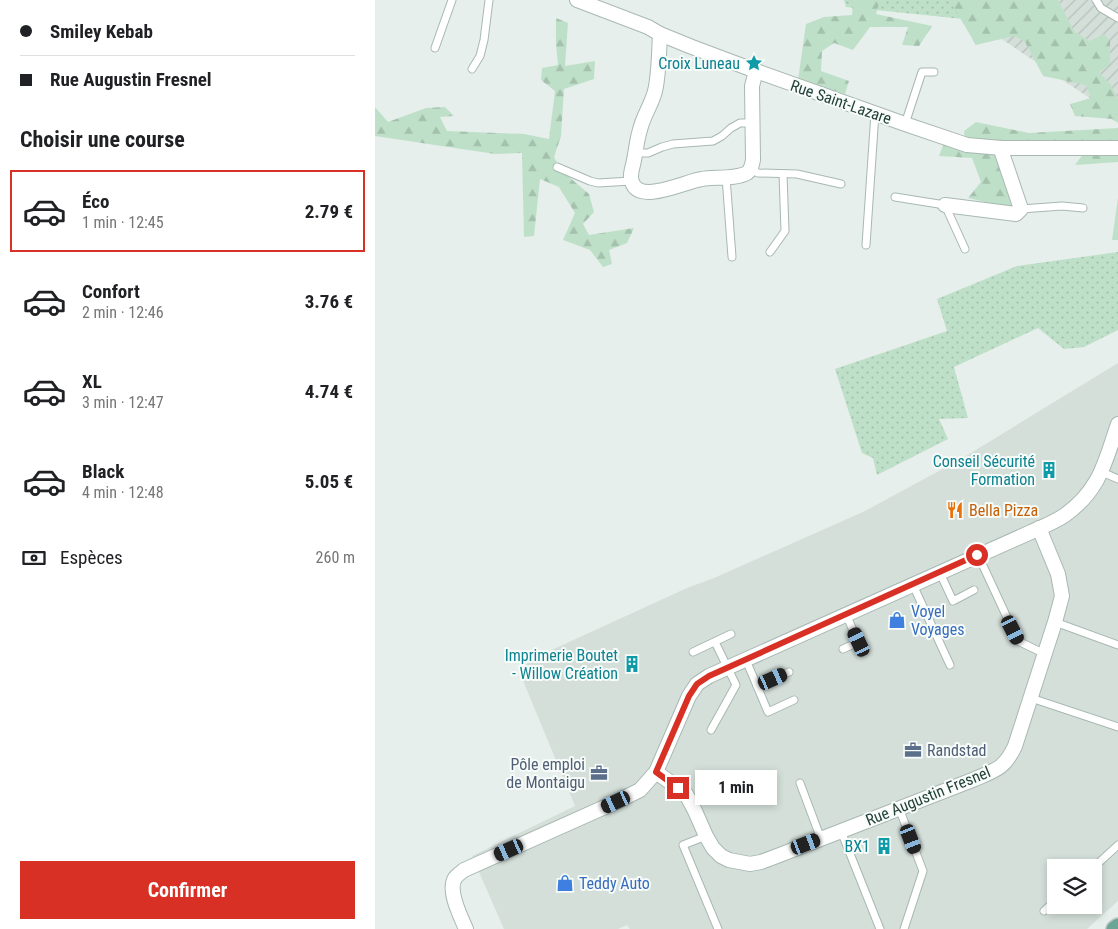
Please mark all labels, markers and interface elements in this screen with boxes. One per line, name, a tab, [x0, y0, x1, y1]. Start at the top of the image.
text: Smiley Kebab	[50, 20, 153, 43]
place icon: Croix Luneau	[744, 53, 764, 73]
place label: Croix Luneau	[658, 54, 740, 73]
text: Rue Augustin Fresnel	[50, 68, 212, 91]
street label: Rue Saint-Lazare	[788, 76, 894, 128]
text: Choisir une course	[20, 127, 185, 152]
icon: car	[22, 189, 67, 234]
text: Éco	[82, 190, 109, 213]
text: 2.79 €	[305, 200, 353, 223]
text: 1 min · 12:45	[82, 213, 164, 232]
icon: car	[22, 279, 67, 324]
text: Confort	[82, 280, 140, 303]
text: 3.76 €	[305, 290, 353, 313]
text: 2 min · 12:46	[82, 303, 164, 322]
icon: car	[22, 369, 67, 414]
text: XL	[82, 370, 102, 393]
text: 4.74 €	[305, 380, 353, 403]
text: 3 min · 12:47	[82, 393, 164, 412]
place label: Conseil Sécurité Formation	[933, 452, 1035, 489]
icon: car	[22, 459, 67, 504]
text: Black	[82, 460, 124, 483]
building icon: Conseil Sécurité Formation	[1039, 460, 1059, 480]
text: 5.05 €	[305, 470, 353, 493]
text: 4 min · 12:48	[82, 483, 164, 502]
restaurant icon: Bella Pizza	[945, 500, 965, 520]
place label: Bella Pizza	[969, 501, 1038, 520]
icon: cash	[20, 544, 48, 572]
route start	[966, 544, 988, 566]
text: Espèces	[60, 546, 123, 569]
text: 260 m	[316, 548, 355, 567]
place label: Voyel Voyages	[911, 602, 964, 639]
shop icon: Voyel Voyages	[887, 610, 907, 630]
car	[999, 613, 1026, 647]
car	[845, 625, 872, 659]
place label: Imprimerie Boutet - Willow Création	[505, 646, 618, 683]
building icon: Imprimerie Boutet - Willow Création	[622, 654, 642, 674]
car	[756, 666, 789, 692]
office icon: Randstad	[903, 740, 923, 760]
place label: Randstad	[927, 741, 986, 760]
place label: Pôle emploi de Montaigu	[506, 755, 585, 792]
street label: Rue Augustin Fresnel	[863, 762, 993, 830]
office icon: Pôle emploi de Montaigu	[589, 763, 609, 783]
callout: 1 min	[695, 770, 778, 806]
route end	[667, 777, 689, 799]
text: 1 min	[718, 778, 754, 797]
car	[599, 789, 632, 815]
car	[898, 822, 923, 856]
car	[789, 832, 822, 856]
building icon: BX1	[874, 836, 894, 856]
car	[492, 837, 525, 863]
place label: BX1	[845, 837, 870, 856]
map controls	[1047, 859, 1102, 914]
button: layers	[1047, 859, 1102, 914]
button: Confirmer	[20, 861, 355, 919]
shop icon: Teddy Auto	[555, 873, 575, 893]
place label: Teddy Auto	[579, 874, 650, 893]

